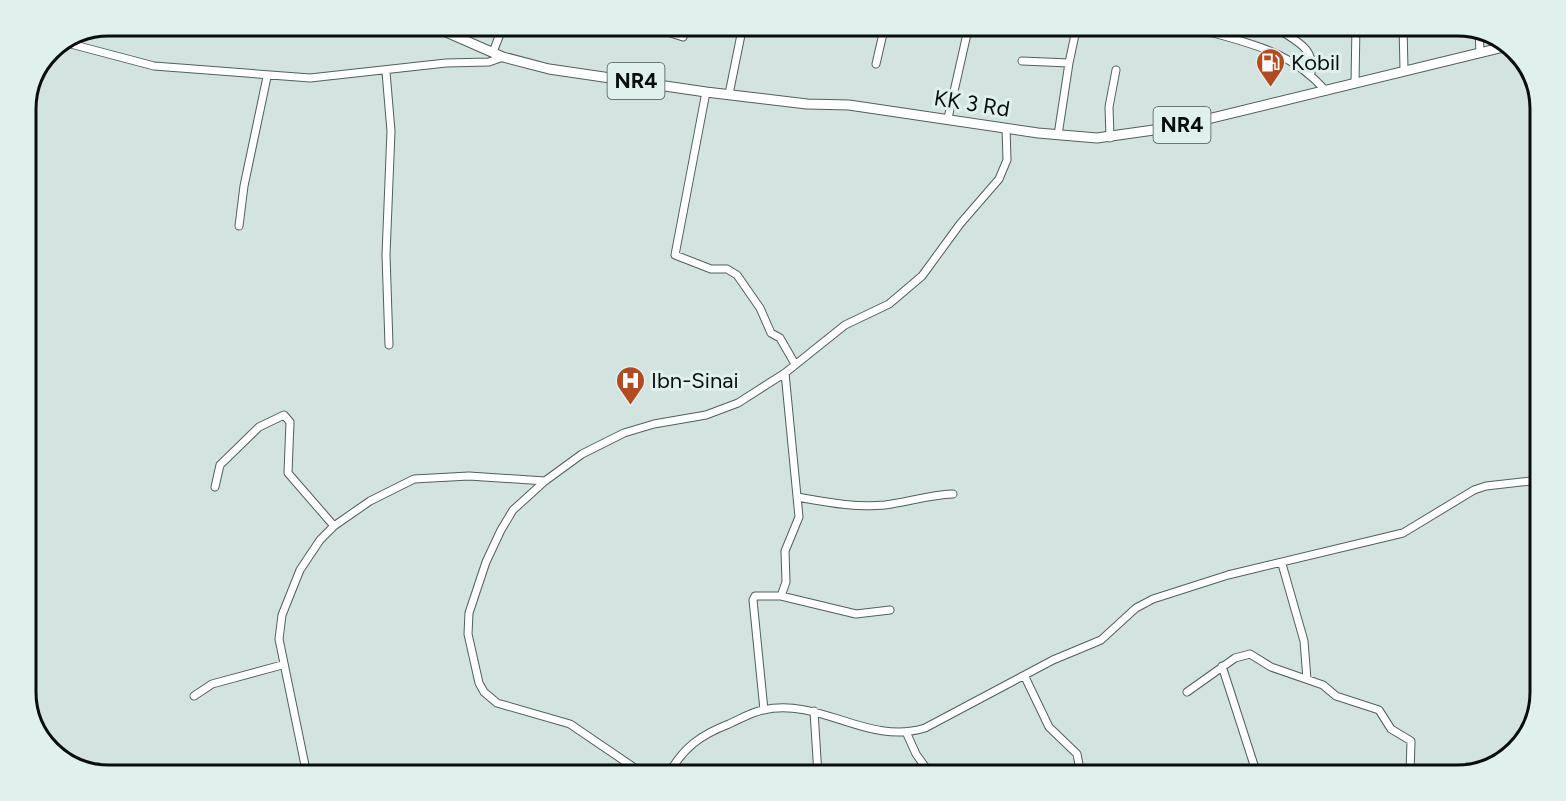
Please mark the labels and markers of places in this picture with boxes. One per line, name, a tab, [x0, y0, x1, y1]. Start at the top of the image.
fuel station icon: Kobil	[1254, 46, 1286, 88]
place label: Kobil	[1291, 49, 1340, 76]
hospital icon: Ibn-Sinai	[614, 364, 646, 406]
place label: Ibn-Sinai	[651, 367, 739, 394]

